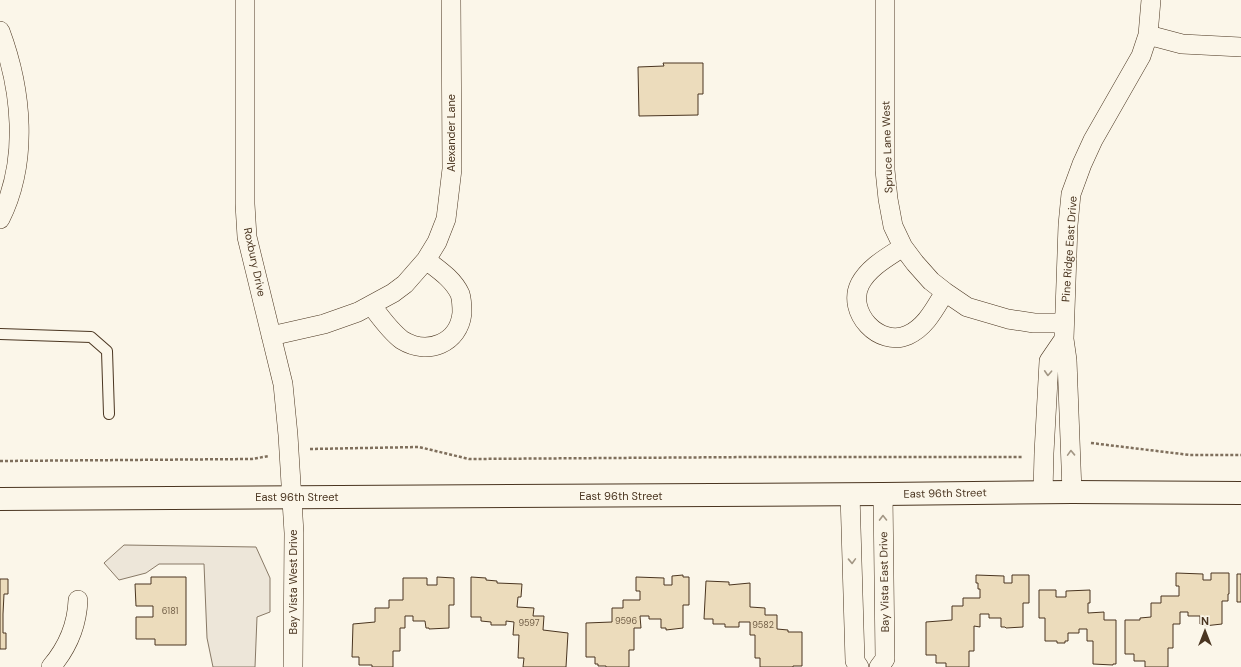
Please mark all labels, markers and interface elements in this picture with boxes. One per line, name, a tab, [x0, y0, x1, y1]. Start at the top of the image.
street label: Alexander Lane	[444, 94, 458, 172]
street label: Spruce Lane West	[878, 101, 896, 193]
street label: Pine Ridge East Drive	[1058, 195, 1080, 303]
street label: Roxbury Drive	[241, 226, 269, 298]
one-way arrow	[1044, 370, 1052, 376]
one-way arrow	[1067, 450, 1075, 456]
street label: East 96th Street	[903, 485, 987, 501]
street label: East 96th Street	[579, 489, 663, 503]
street label: East 96th Street	[255, 490, 339, 504]
one-way arrow	[879, 515, 887, 521]
street label: Bay Vista West Drive	[286, 530, 300, 634]
street label: Bay Vista East Drive	[876, 532, 892, 632]
one-way arrow	[848, 558, 856, 564]
house number: 6181	[162, 605, 178, 617]
north arrow	[1185, 611, 1225, 651]
text: N	[1201, 614, 1209, 628]
house number: 9596	[615, 615, 637, 627]
house number: 9597	[518, 617, 540, 629]
house number: 9582	[752, 619, 774, 631]

